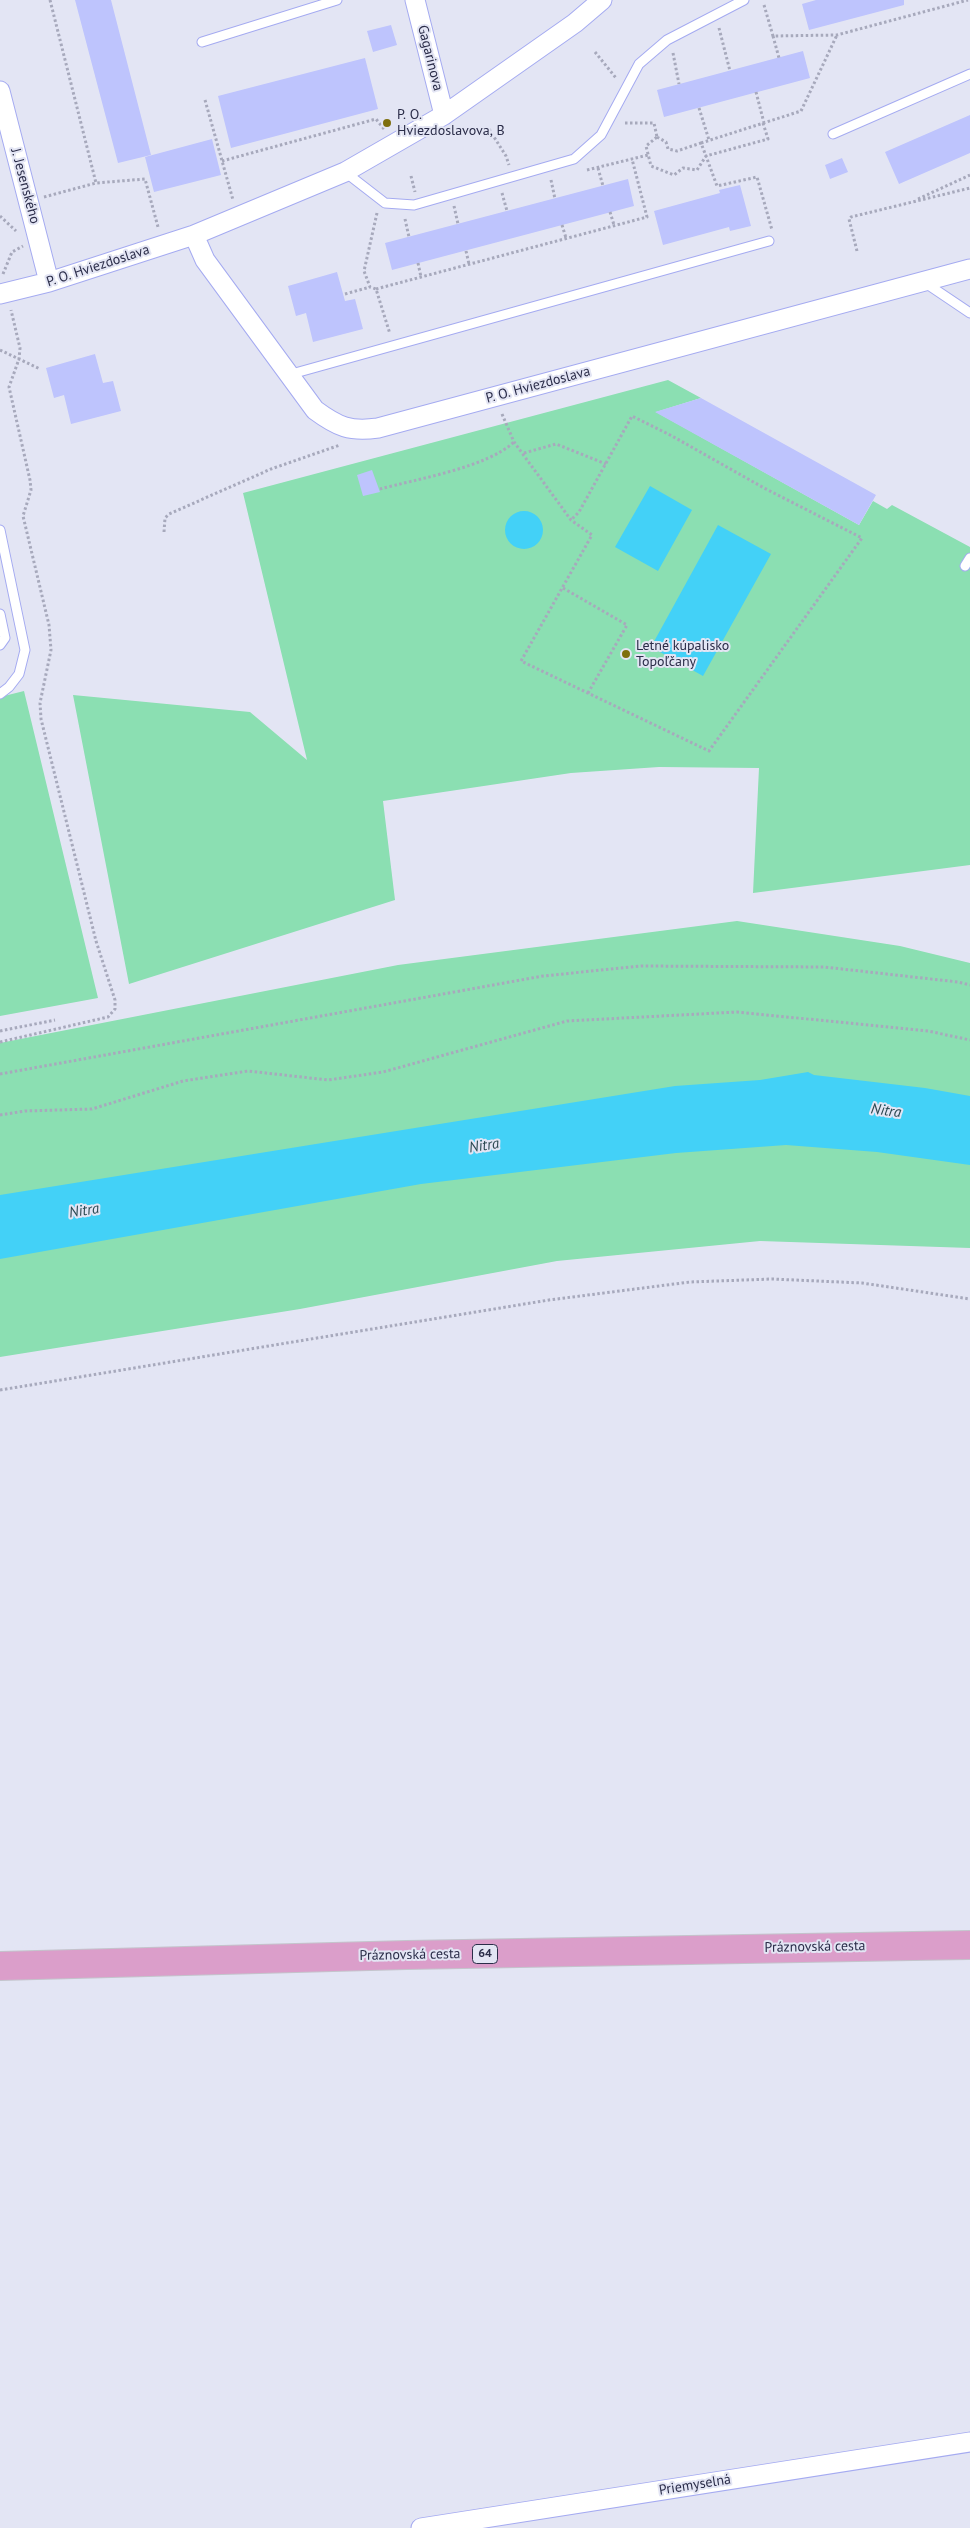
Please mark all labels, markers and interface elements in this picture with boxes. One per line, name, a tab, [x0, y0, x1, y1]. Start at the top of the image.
street label: Gagarinova	[414, 23, 446, 93]
place label: P. O. Hviezdoslavova, B	[397, 107, 505, 140]
marker: P. O. Hviezdoslavova, B	[381, 117, 393, 129]
street label: J. Jesenského	[7, 146, 43, 226]
street label: P. O. Hviezdoslava	[44, 241, 152, 291]
street label: P. O. Hviezdoslava	[484, 363, 592, 407]
place label: Letné kúpalisko Topoľčany	[636, 638, 729, 670]
marker: Letné kúpalisko Topoľčany	[620, 648, 632, 660]
water label: Nitra	[870, 1100, 902, 1122]
water label: Nitra	[468, 1135, 500, 1157]
water label: Nitra	[68, 1200, 100, 1222]
street label: Práznovská cesta	[764, 1938, 866, 1956]
road number: 64	[472, 1945, 498, 1964]
street label: Práznovská cesta	[359, 1946, 461, 1964]
street label: Priemyselná	[658, 2471, 732, 2499]

